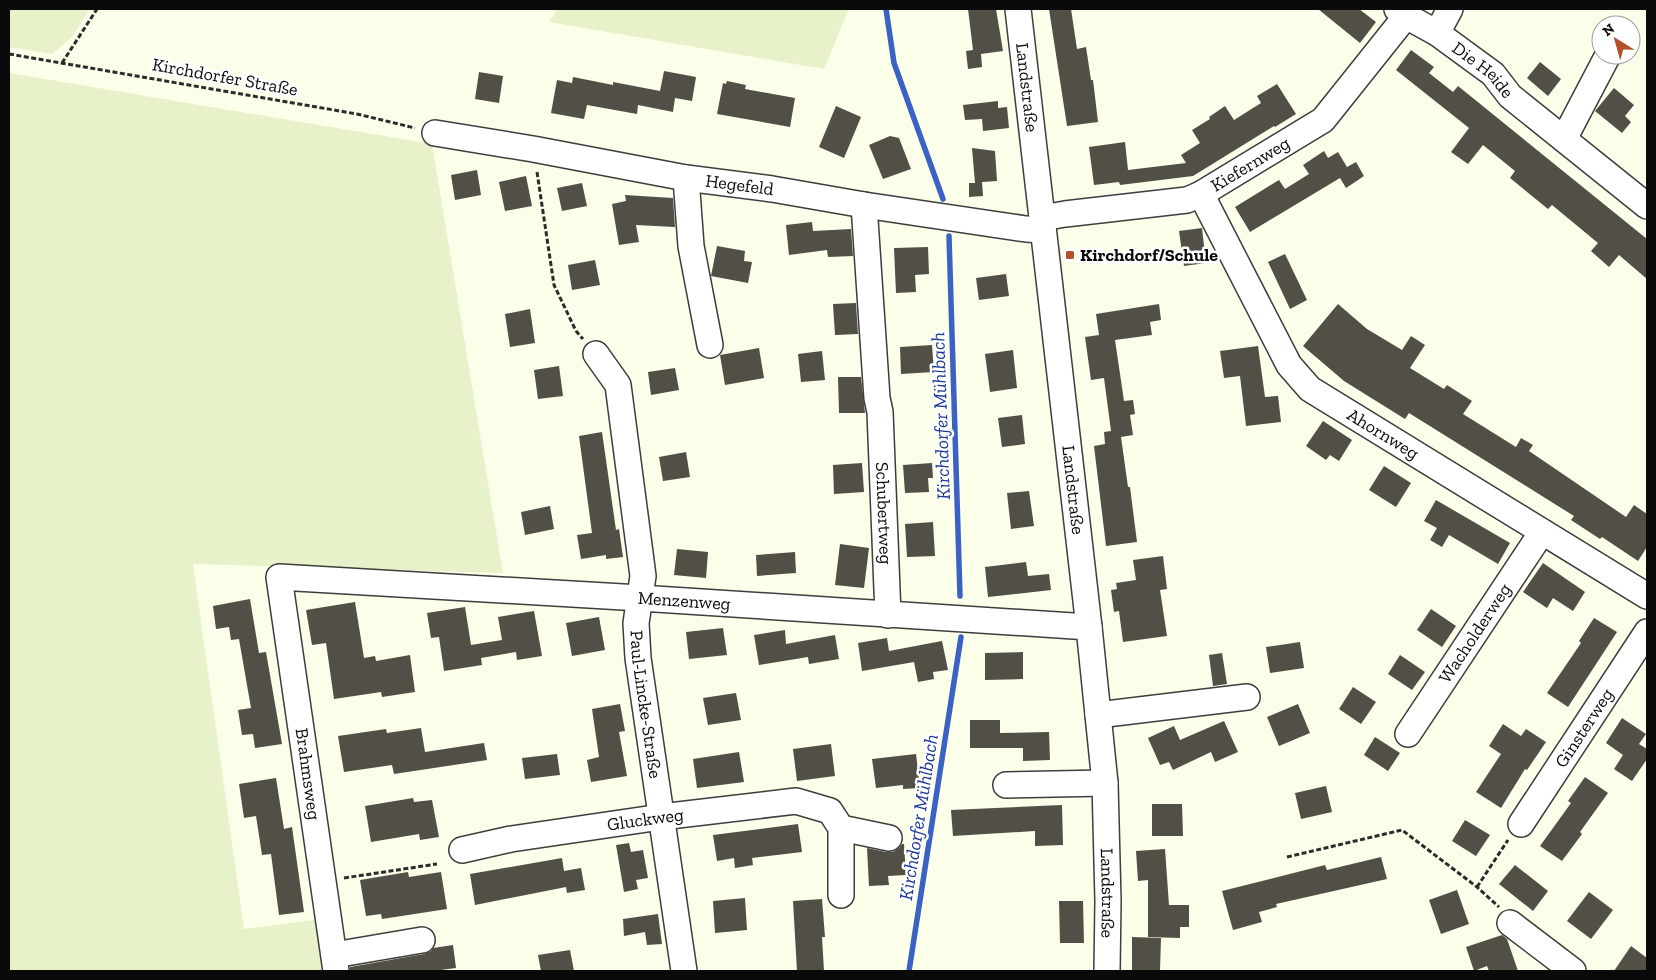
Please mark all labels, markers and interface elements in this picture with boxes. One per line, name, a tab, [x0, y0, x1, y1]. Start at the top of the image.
north arrow	[1591, 15, 1641, 65]
text: N	[1599, 20, 1618, 40]
street label: Die Heide	[1448, 37, 1519, 103]
street label: Landstraße	[1011, 42, 1043, 133]
street label: Kirchdorfer Straße	[151, 53, 299, 101]
street label: Kiefernweg	[1207, 132, 1294, 197]
street label: Hegefeld	[704, 170, 775, 200]
place label: Kirchdorf/Schule	[1080, 244, 1218, 266]
marker: Kirchdorf/Schule	[1064, 249, 1076, 261]
water label: Kirchdorfer Mühlbach	[926, 332, 955, 500]
street label: Ahornweg	[1343, 403, 1423, 464]
street label: Landstraße	[1057, 444, 1089, 536]
street label: Schubertweg	[871, 462, 897, 565]
street label: Wacholderweg	[1434, 579, 1516, 687]
street label: Menzenweg	[637, 587, 731, 615]
street label: Paul-Lincke-Straße	[625, 629, 667, 780]
street label: Ginsterweg	[1550, 684, 1618, 772]
street label: Brahmsweg	[291, 727, 325, 821]
water label: Kirchdorfer Mühlbach	[894, 732, 943, 902]
street label: Gluckweg	[606, 803, 685, 836]
street label: Landstraße	[1096, 848, 1119, 938]

